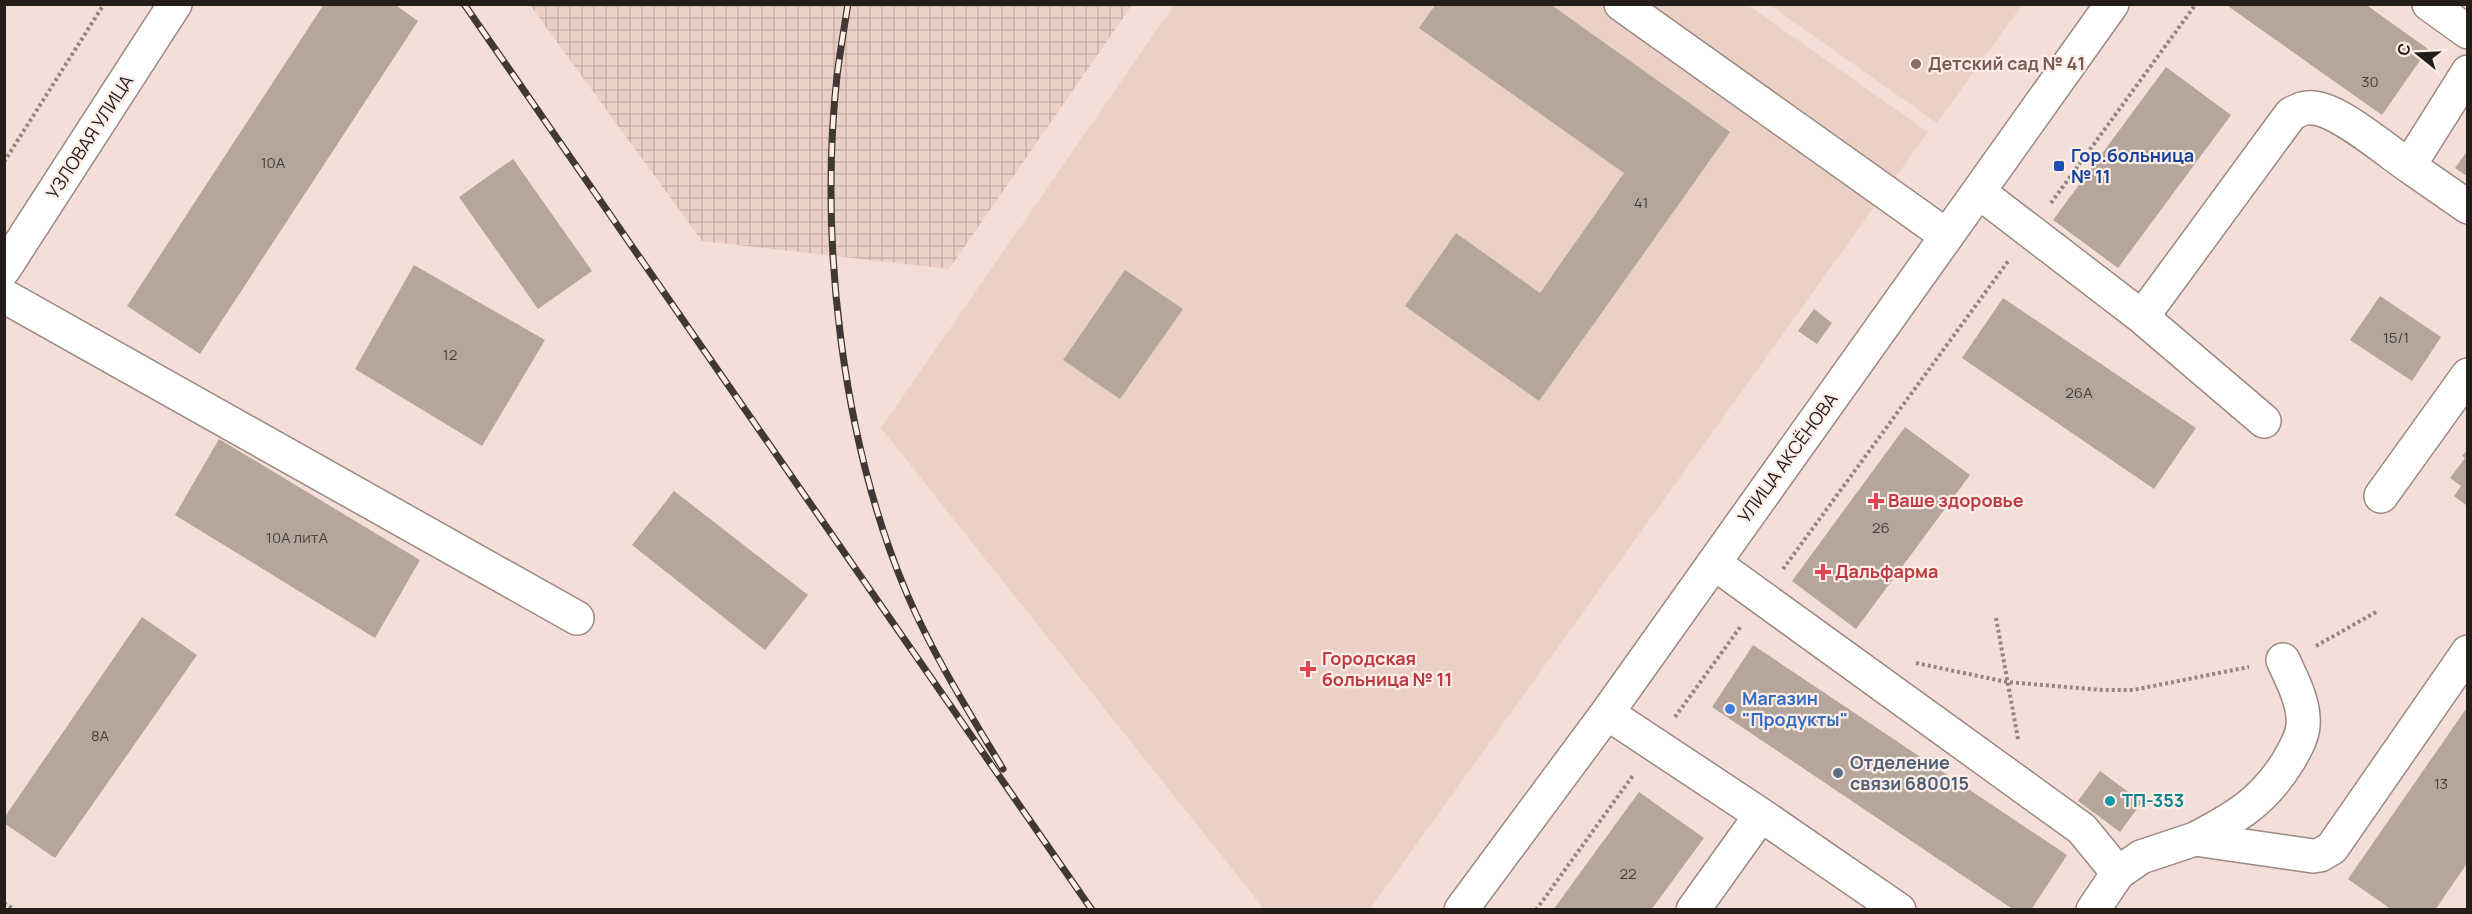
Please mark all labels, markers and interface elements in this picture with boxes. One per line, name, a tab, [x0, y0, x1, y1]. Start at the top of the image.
north arrow	[2388, 24, 2448, 84]
text: С	[2391, 40, 2416, 58]
place label: Детский сад № 41	[1928, 51, 2085, 75]
marker: Детский сад № 41	[1909, 57, 1923, 71]
street label: УЗЛОВАЯ УЛИЦА	[40, 69, 139, 203]
house number: 30	[2361, 71, 2379, 92]
place label: Гор.больница № 11	[2071, 143, 2194, 188]
house number: 10А	[261, 152, 286, 173]
marker: Гор.больница № 11	[2052, 159, 2066, 173]
house number: 41	[1634, 192, 1648, 213]
house number: 15/1	[2383, 327, 2409, 348]
house number: 12	[443, 344, 457, 365]
house number: 26А	[2065, 382, 2093, 403]
street label: УЛИЦА АКСЁНОВА	[1732, 387, 1843, 527]
place label: Ваше здоровье	[1888, 488, 2024, 512]
marker: Ваше здоровье	[1869, 494, 1883, 508]
house number: 26	[1872, 517, 1890, 538]
house number: 10А литА	[266, 527, 328, 548]
place label: Дальфарма	[1835, 559, 1938, 583]
marker: Дальфарма	[1816, 565, 1830, 579]
place label: Городская больница № 11	[1322, 646, 1452, 691]
marker: Городская больница № 11	[1299, 660, 1317, 678]
place label: Магазин "Продукты"	[1742, 686, 1848, 731]
marker: Магазин "Продукты"	[1723, 702, 1737, 716]
house number: 8А	[91, 725, 110, 746]
place label: Отделение связи 680015	[1850, 750, 1969, 795]
marker: Отделение связи 680015	[1831, 766, 1845, 780]
house number: 13	[2434, 773, 2448, 794]
place label: ТП-353	[2122, 788, 2184, 812]
marker: ТП-353	[2103, 794, 2117, 808]
house number: 22	[1619, 863, 1637, 884]

